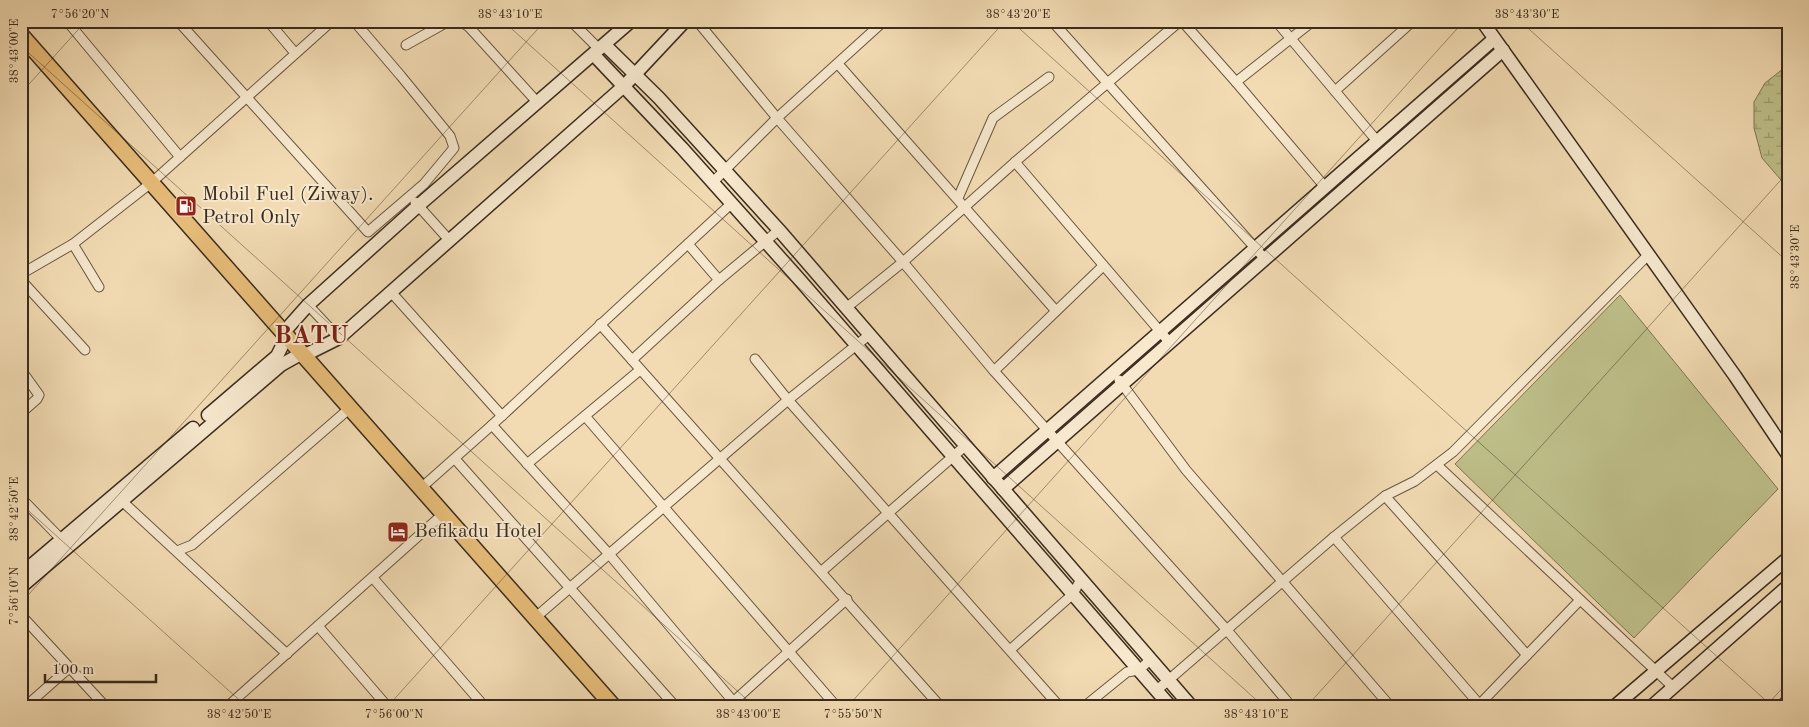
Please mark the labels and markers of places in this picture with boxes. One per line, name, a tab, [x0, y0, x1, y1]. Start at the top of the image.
place label: Mobil Fuel (Ziway). Petrol Only	[202, 185, 374, 228]
fuel station icon: Mobil Fuel (Ziway). Petrol Only	[174, 194, 198, 218]
hotel icon: Befikadu Hotel	[386, 520, 410, 544]
place label: Befikadu Hotel	[414, 522, 542, 542]

